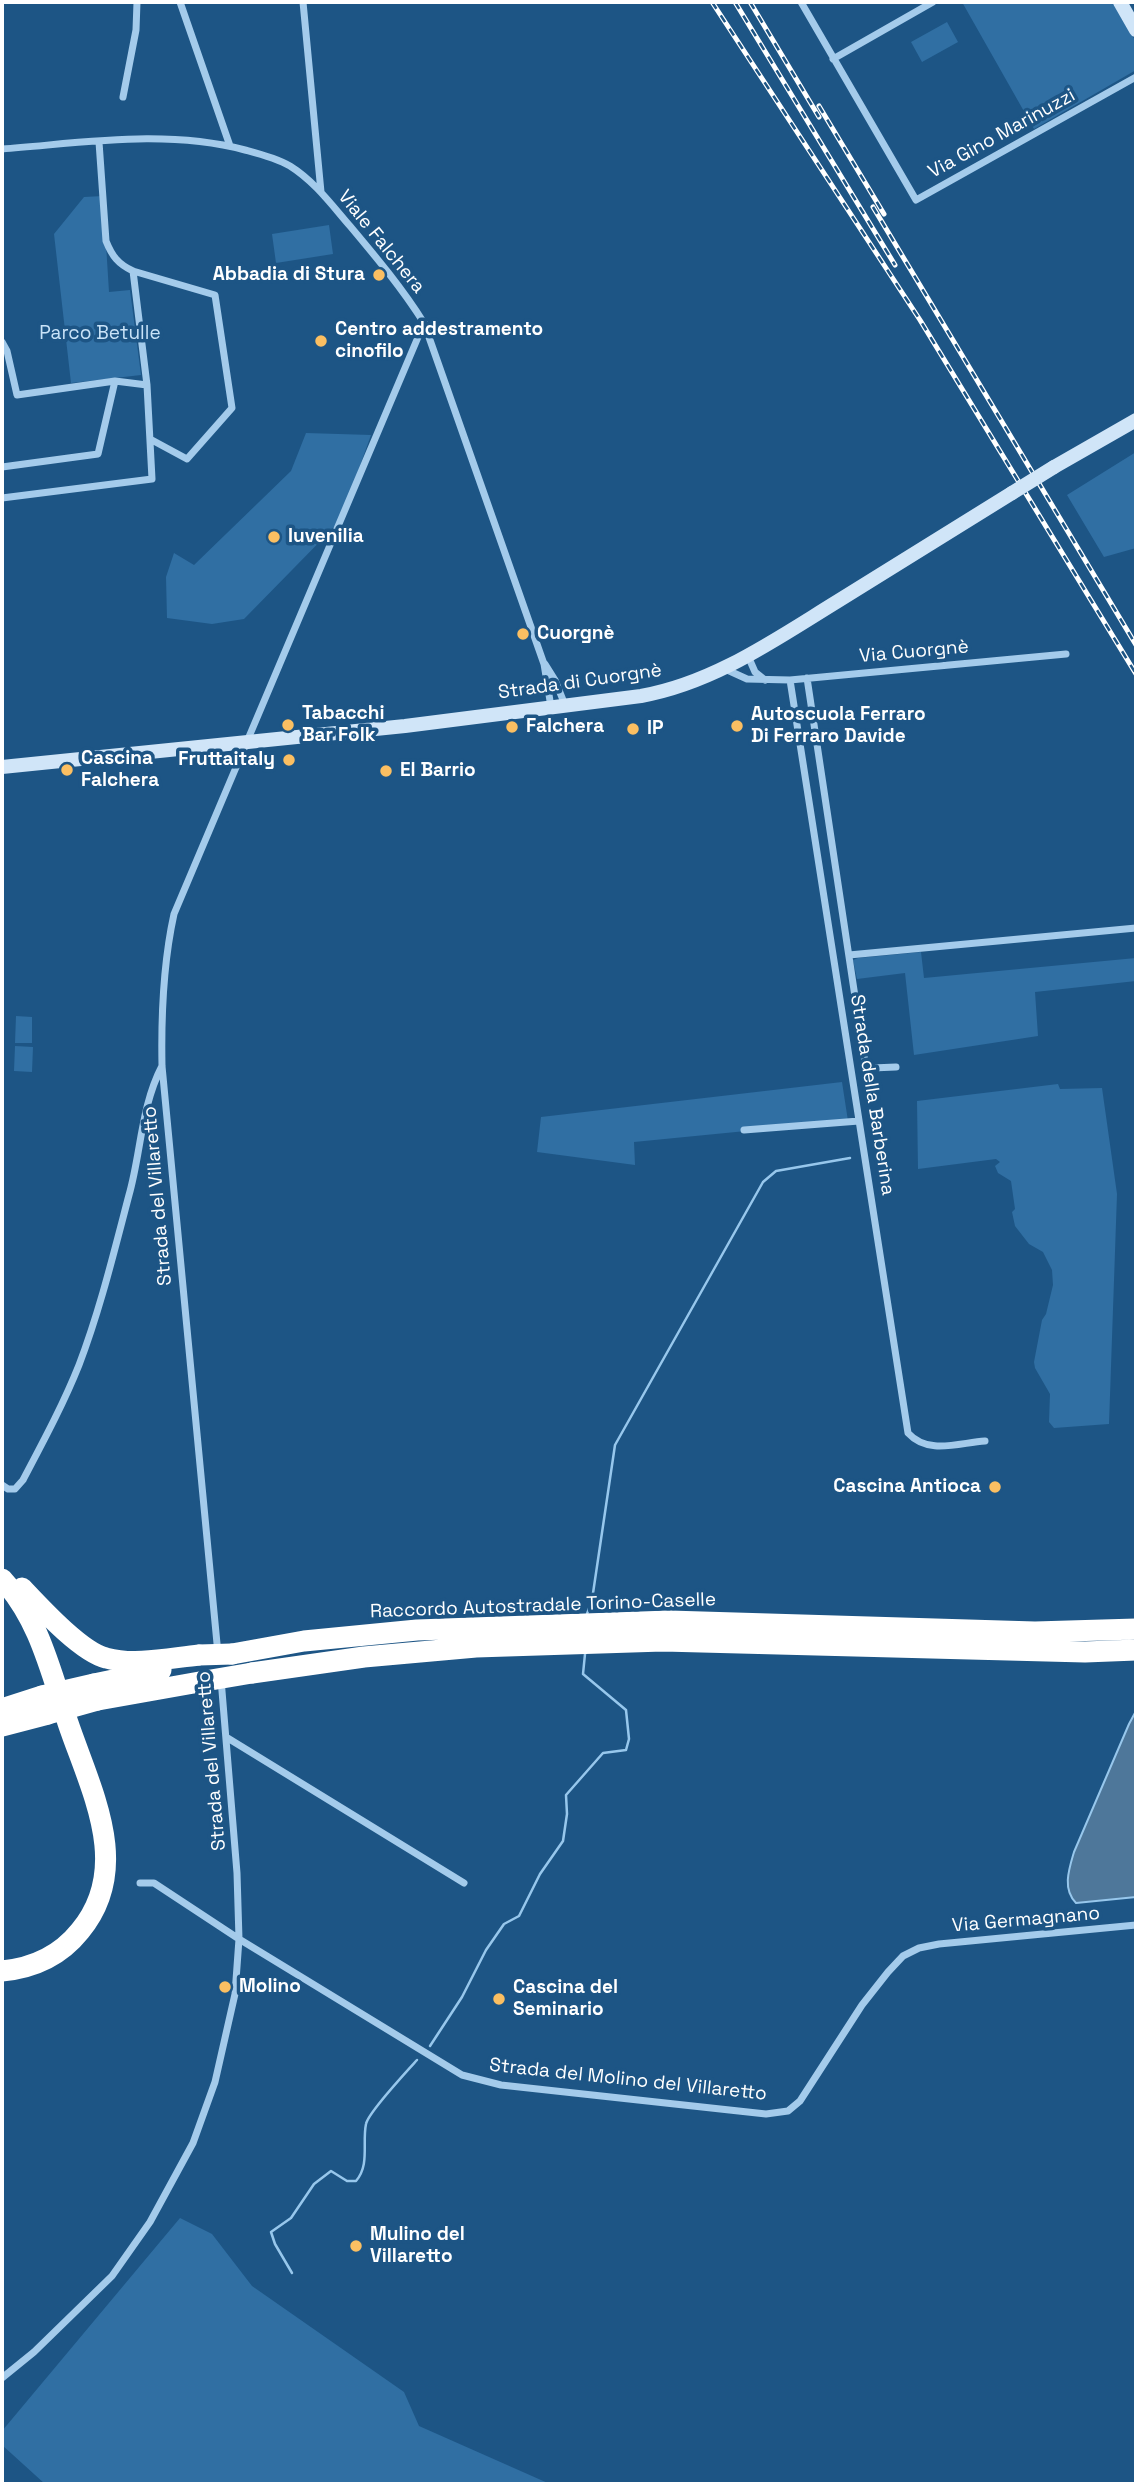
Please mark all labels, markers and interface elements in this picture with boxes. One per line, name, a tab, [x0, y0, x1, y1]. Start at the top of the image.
street label: Via Gino Marinuzzi	[925, 84, 1079, 184]
street label: Viale Falchera	[333, 186, 429, 298]
place label: Abbadia di Stura	[213, 264, 365, 286]
marker: Abbadia di Stura	[371, 267, 387, 283]
place label: Centro addestramento cinofilo	[335, 319, 543, 363]
park label: Parco Betulle	[39, 323, 161, 345]
marker: Centro addestramento cinofilo	[313, 333, 329, 349]
place label: Iuvenilia	[288, 526, 364, 548]
marker: Iuvenilia	[266, 529, 282, 545]
place label: Cuorgnè	[537, 623, 615, 645]
marker: Cuorgnè	[515, 626, 531, 642]
street label: Via Cuorgnè	[858, 636, 970, 668]
street label: Strada di Cuorgnè	[497, 659, 663, 705]
place label: Tabacchi Bar Folk	[302, 703, 384, 747]
place label: Autoscuola Ferraro Di Ferraro Davide	[751, 704, 926, 748]
place label: Falchera	[526, 716, 604, 738]
marker: Tabacchi Bar Folk	[280, 717, 296, 733]
place label: IP	[647, 718, 663, 740]
marker: Autoscuola Ferraro Di Ferraro Davide	[729, 718, 745, 734]
marker: Falchera	[504, 719, 520, 735]
marker: IP	[625, 721, 641, 737]
place label: Cascina Falchera	[81, 748, 159, 792]
place label: Fruttaitaly	[178, 749, 275, 771]
marker: Fruttaitaly	[281, 752, 297, 768]
place label: El Barrio	[400, 760, 476, 782]
marker: Cascina Falchera	[59, 762, 75, 778]
marker: El Barrio	[378, 763, 394, 779]
street label: Strada della Barberina	[845, 993, 899, 1197]
street label: Strada del Villaretto	[139, 1105, 177, 1287]
place label: Cascina Antioca	[833, 1476, 981, 1498]
marker: Cascina Antioca	[987, 1479, 1003, 1495]
street label: Raccordo Autostradale Torino-Caselle	[370, 1589, 716, 1623]
street label: Strada del Villaretto	[193, 1670, 231, 1852]
street label: Via Germagnano	[951, 1902, 1101, 1938]
place label: Molino	[239, 1976, 301, 1998]
place label: Cascina del Seminario	[513, 1977, 618, 2021]
marker: Molino	[217, 1979, 233, 1995]
marker: Cascina del Seminario	[491, 1991, 507, 2007]
street label: Strada del Molino del Villaretto	[488, 2054, 768, 2106]
place label: Mulino del Villaretto	[370, 2224, 465, 2268]
marker: Mulino del Villaretto	[348, 2238, 364, 2254]

